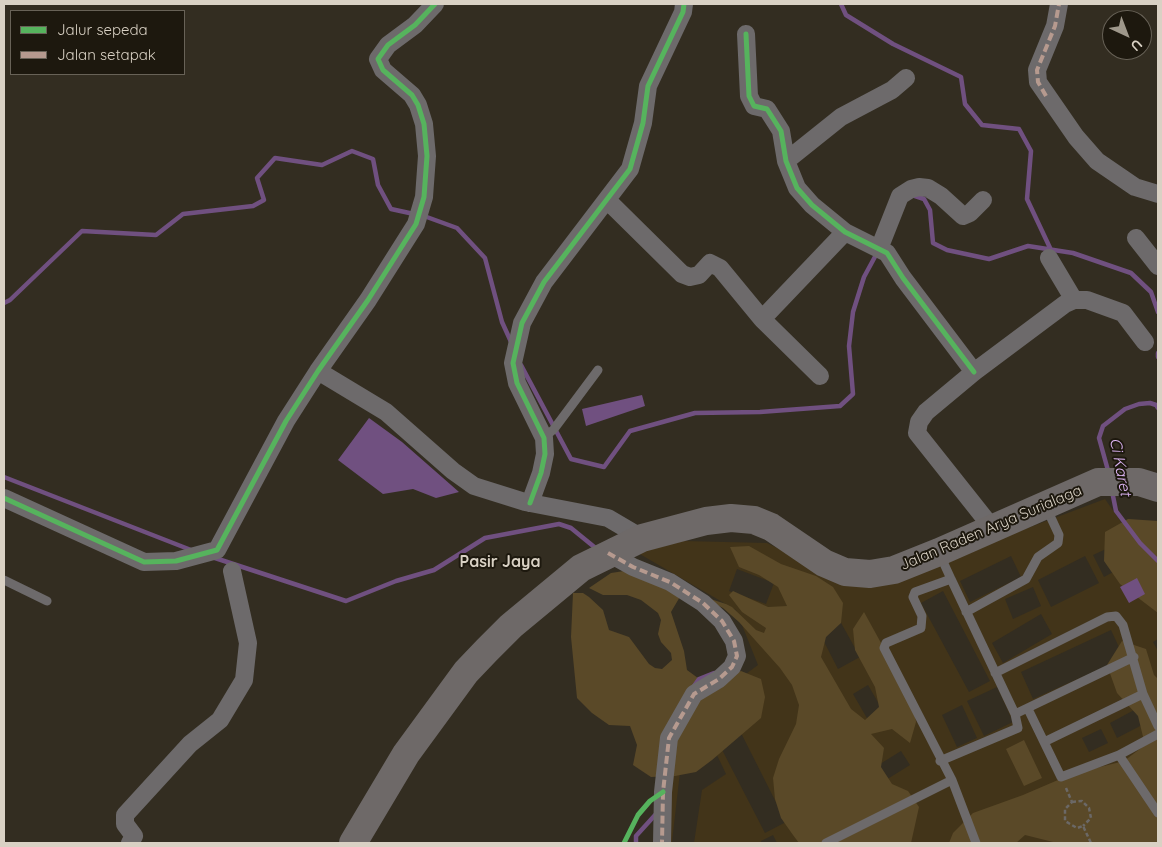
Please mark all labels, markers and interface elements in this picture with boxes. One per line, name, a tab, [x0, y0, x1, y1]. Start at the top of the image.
legend	[10, 10, 185, 75]
north arrow	[1102, 10, 1152, 60]
text: Jalur sepeda	[57, 20, 148, 39]
text: U	[1127, 35, 1146, 55]
text: Jalan setapak	[57, 45, 156, 64]
water label: Ci Karet	[1105, 436, 1135, 498]
street label: Jalan Raden Arya Surialaga	[897, 481, 1085, 575]
district label: Pasir Jaya	[460, 552, 540, 572]

